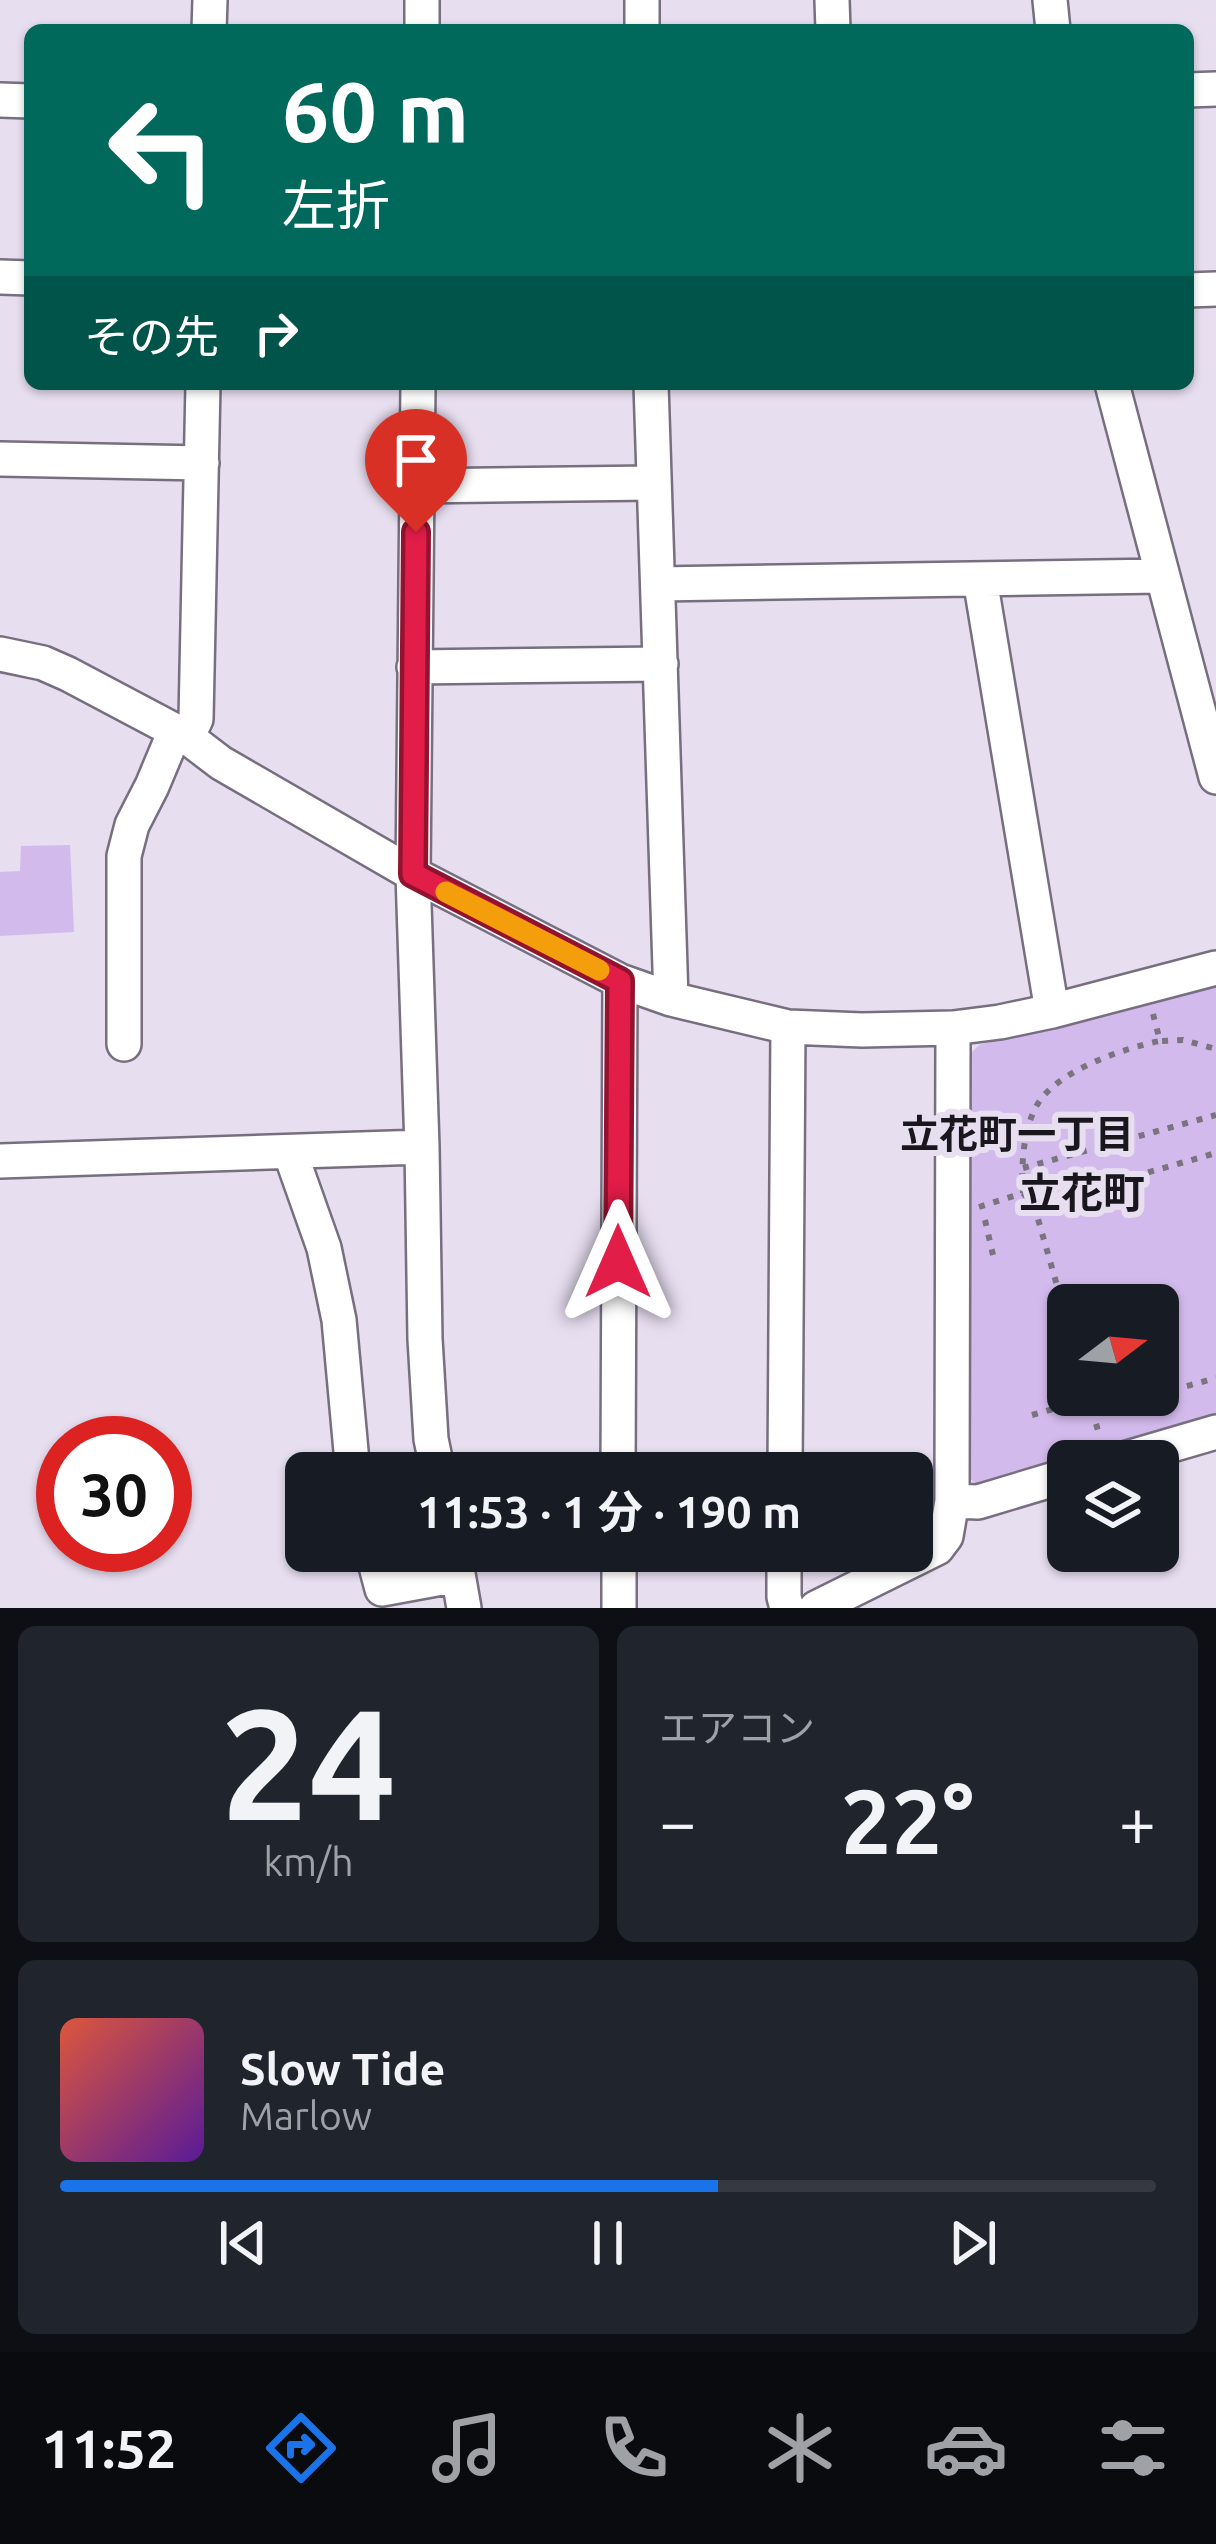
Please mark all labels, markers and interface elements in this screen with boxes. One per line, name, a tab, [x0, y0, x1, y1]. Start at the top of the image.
text: 60 m	[282, 64, 469, 158]
icon: left	[84, 72, 240, 228]
text: 左折	[282, 175, 390, 235]
icon: right	[243, 300, 309, 366]
text: その先	[84, 311, 219, 362]
pin	[365, 409, 467, 532]
icon: arrive	[383, 427, 449, 493]
district label: 立花町一丁目	[900, 1112, 1134, 1155]
district label: 立花町	[1019, 1169, 1145, 1216]
position arrow	[555, 1199, 681, 1325]
north arrow	[1047, 1284, 1179, 1416]
map controls	[1047, 1284, 1179, 1572]
speed limit sign: 30	[36, 1416, 192, 1572]
button: layers	[1047, 1440, 1179, 1572]
text: 11:53 · 1 分 · 190 m	[417, 1486, 801, 1537]
text: 24	[221, 1675, 396, 1849]
text: エアコン	[659, 1706, 815, 1749]
text: 22°	[841, 1770, 974, 1871]
text: −	[659, 1784, 696, 1858]
text: +	[1119, 1784, 1156, 1858]
text: km/h	[263, 1840, 354, 1883]
text: Slow Tide	[240, 2043, 445, 2094]
text: Marlow	[240, 2094, 372, 2137]
icon: previous	[210, 2210, 276, 2276]
icon: pause	[575, 2210, 641, 2276]
icon: next	[940, 2210, 1006, 2276]
icon: directions	[259, 2406, 343, 2490]
icon: music	[425, 2406, 509, 2490]
icon: phone	[592, 2406, 676, 2490]
icon: climate	[758, 2406, 842, 2490]
icon: car	[924, 2406, 1008, 2490]
icon: filters	[1091, 2406, 1175, 2490]
text: 11:52	[41, 2418, 176, 2478]

